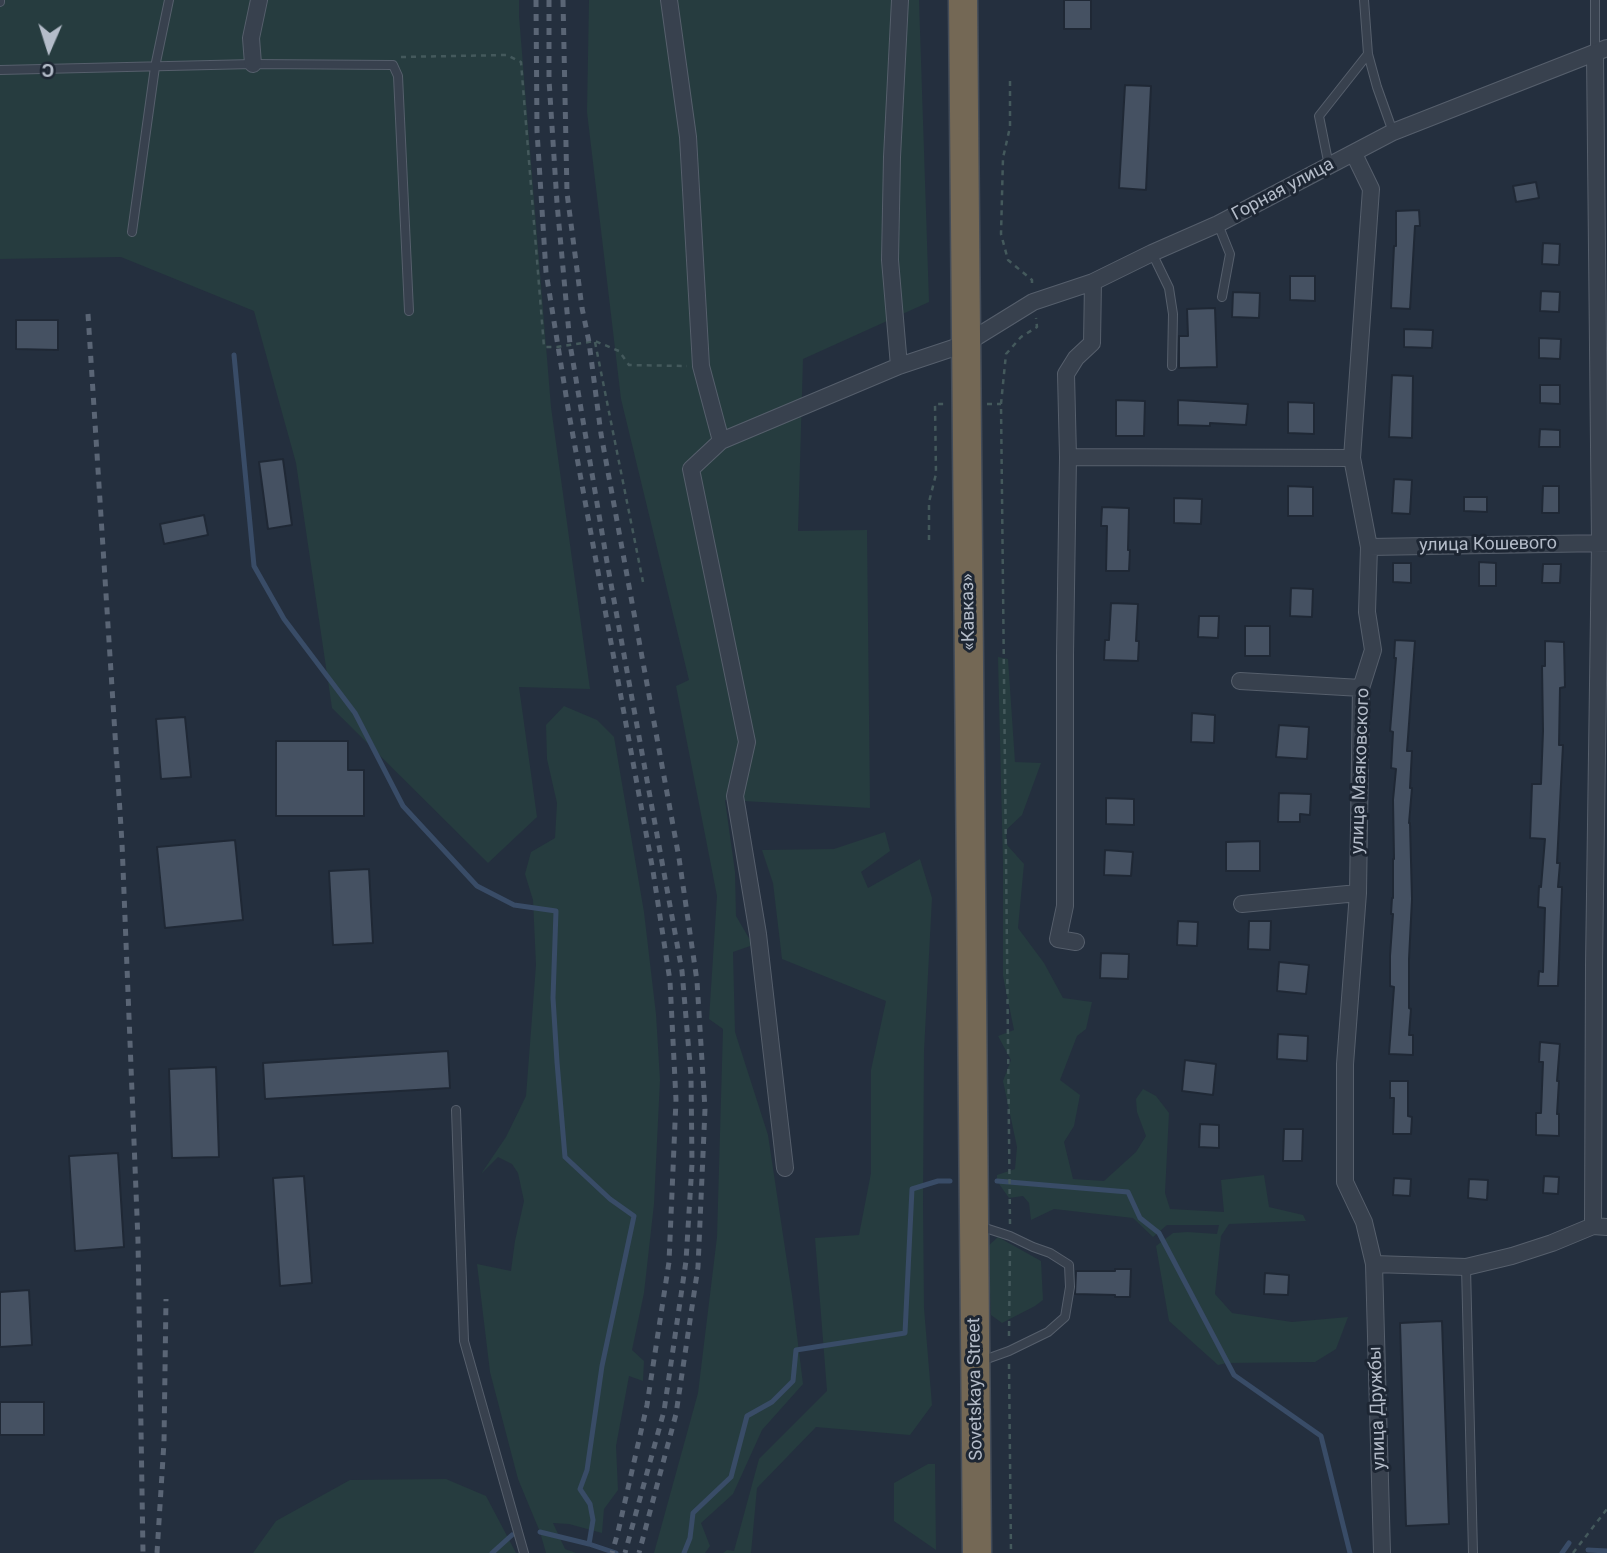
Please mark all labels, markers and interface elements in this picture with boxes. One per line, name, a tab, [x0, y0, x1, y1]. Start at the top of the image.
north arrow	[14, 14, 84, 84]
text: С	[41, 59, 55, 82]
street label: Горная улица	[1228, 154, 1338, 226]
street label: улица Кошевого	[1419, 533, 1557, 557]
street label: «Кавказ»	[958, 573, 980, 651]
street label: улица Маяковского	[1347, 688, 1375, 854]
street label: Sovetskaya Street	[964, 1317, 988, 1461]
street label: улица Дружбы	[1365, 1346, 1391, 1470]

